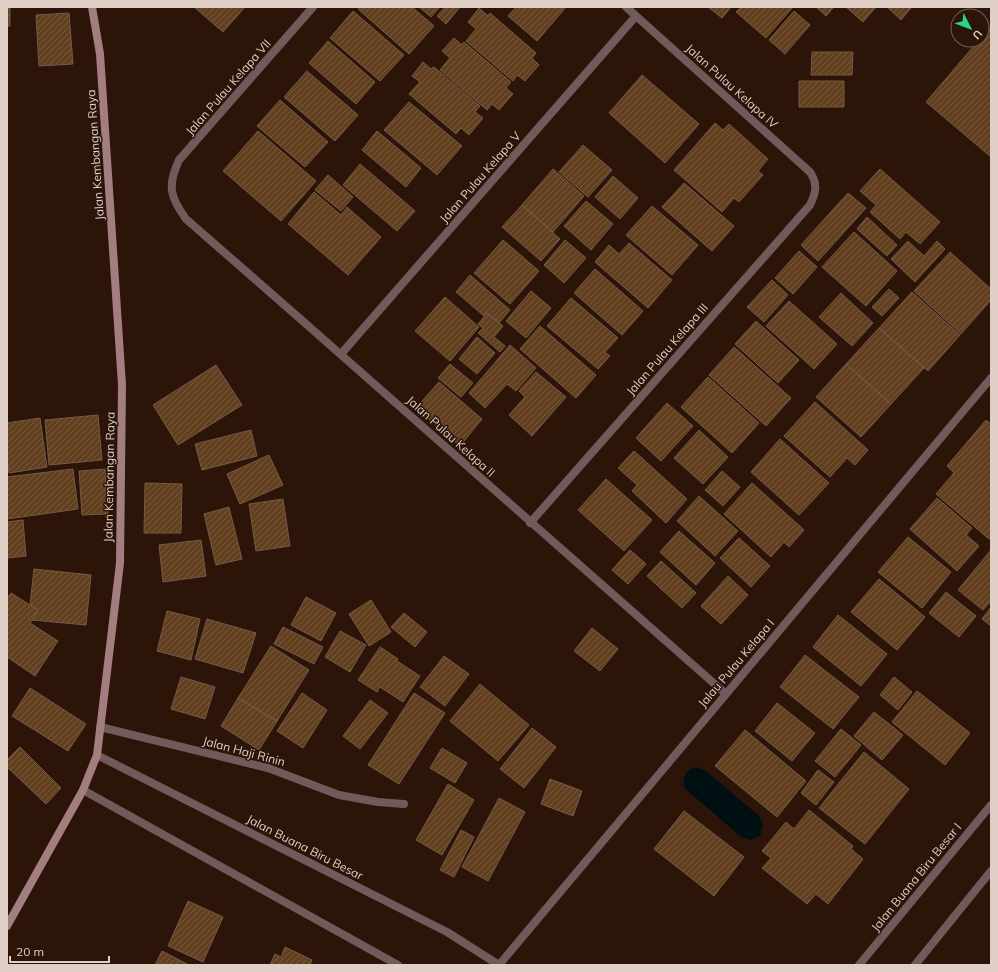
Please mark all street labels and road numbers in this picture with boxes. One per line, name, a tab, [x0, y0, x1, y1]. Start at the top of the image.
street label: Jalan Pulau Kelapa VII	[182, 36, 274, 138]
street label: Jalan Pulau Kelapa IV	[683, 41, 782, 132]
street label: Jalan Kembangan Raya	[83, 89, 107, 221]
street label: Jalan Pulau Kelapa V	[436, 128, 524, 226]
street label: Jalan Pulau Kelapa III	[623, 300, 711, 398]
street label: Jalan Pulau Kelapa II	[404, 392, 498, 480]
street label: Jalan Kembangan Raya	[100, 411, 118, 543]
street label: Jalau Pulau Kelapa I	[695, 616, 777, 710]
street label: Jalan Haji Rinin	[201, 733, 287, 769]
street label: Jalan Buana Biru Besar	[244, 811, 366, 883]
street label: Jalan Buana Biru Besar I	[868, 820, 964, 934]

